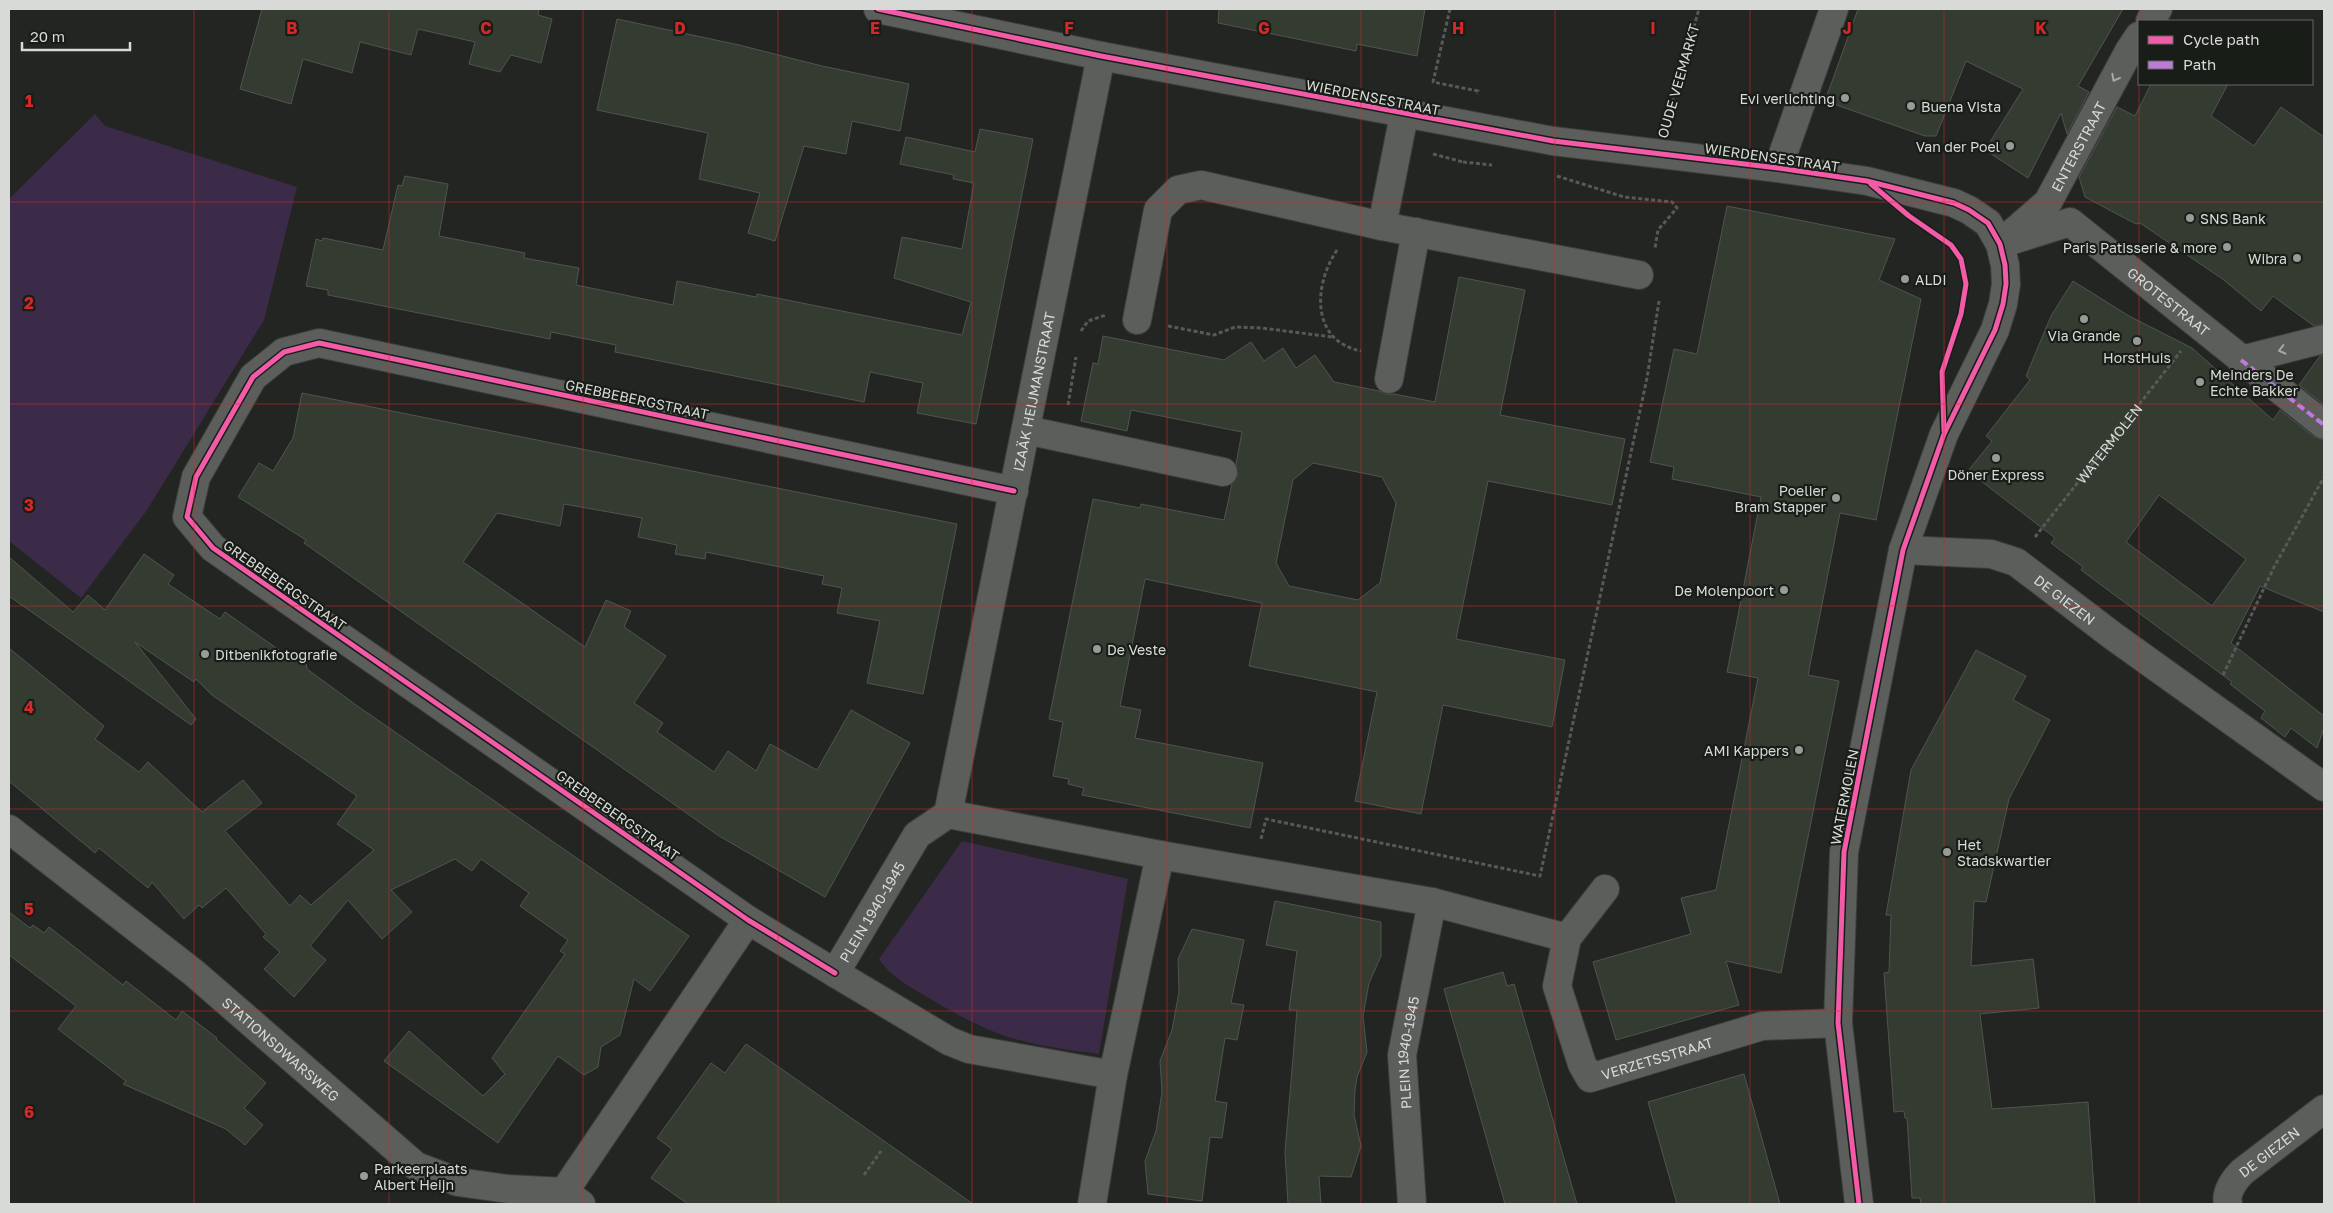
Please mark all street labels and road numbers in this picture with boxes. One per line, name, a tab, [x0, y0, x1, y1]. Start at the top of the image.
street label: OUDE VEEMARKT	[1654, 22, 1703, 140]
street label: WIERDENSESTRAAT	[1305, 76, 1442, 118]
street label: ENTERSTRAAT	[2047, 98, 2109, 194]
street label: WIERDENSESTRAAT	[1703, 139, 1841, 175]
street label: GROTESTRAAT	[2124, 263, 2214, 339]
street label: IZAÄK HEIJMANSTRAAT	[1009, 310, 1058, 473]
street label: GREBBEBERGSTRAAT	[564, 375, 711, 423]
street label: WATERMOLEN	[2072, 400, 2145, 487]
street label: GREBBEBERGSTRAAT	[220, 536, 350, 634]
street label: DE GIEZEN	[2031, 571, 2099, 628]
street label: WATERMOLEN	[1826, 748, 1862, 846]
street label: GREBBEBERGSTRAAT	[553, 766, 683, 864]
street label: PLEIN 1940-1945	[835, 858, 908, 965]
street label: STATIONSDWARSWEG	[219, 993, 343, 1104]
street label: PLEIN 1940-1945	[1393, 995, 1422, 1110]
street label: VERZETSSTRAAT	[1599, 1033, 1715, 1083]
street label: DE GIEZEN	[2235, 1123, 2303, 1180]

